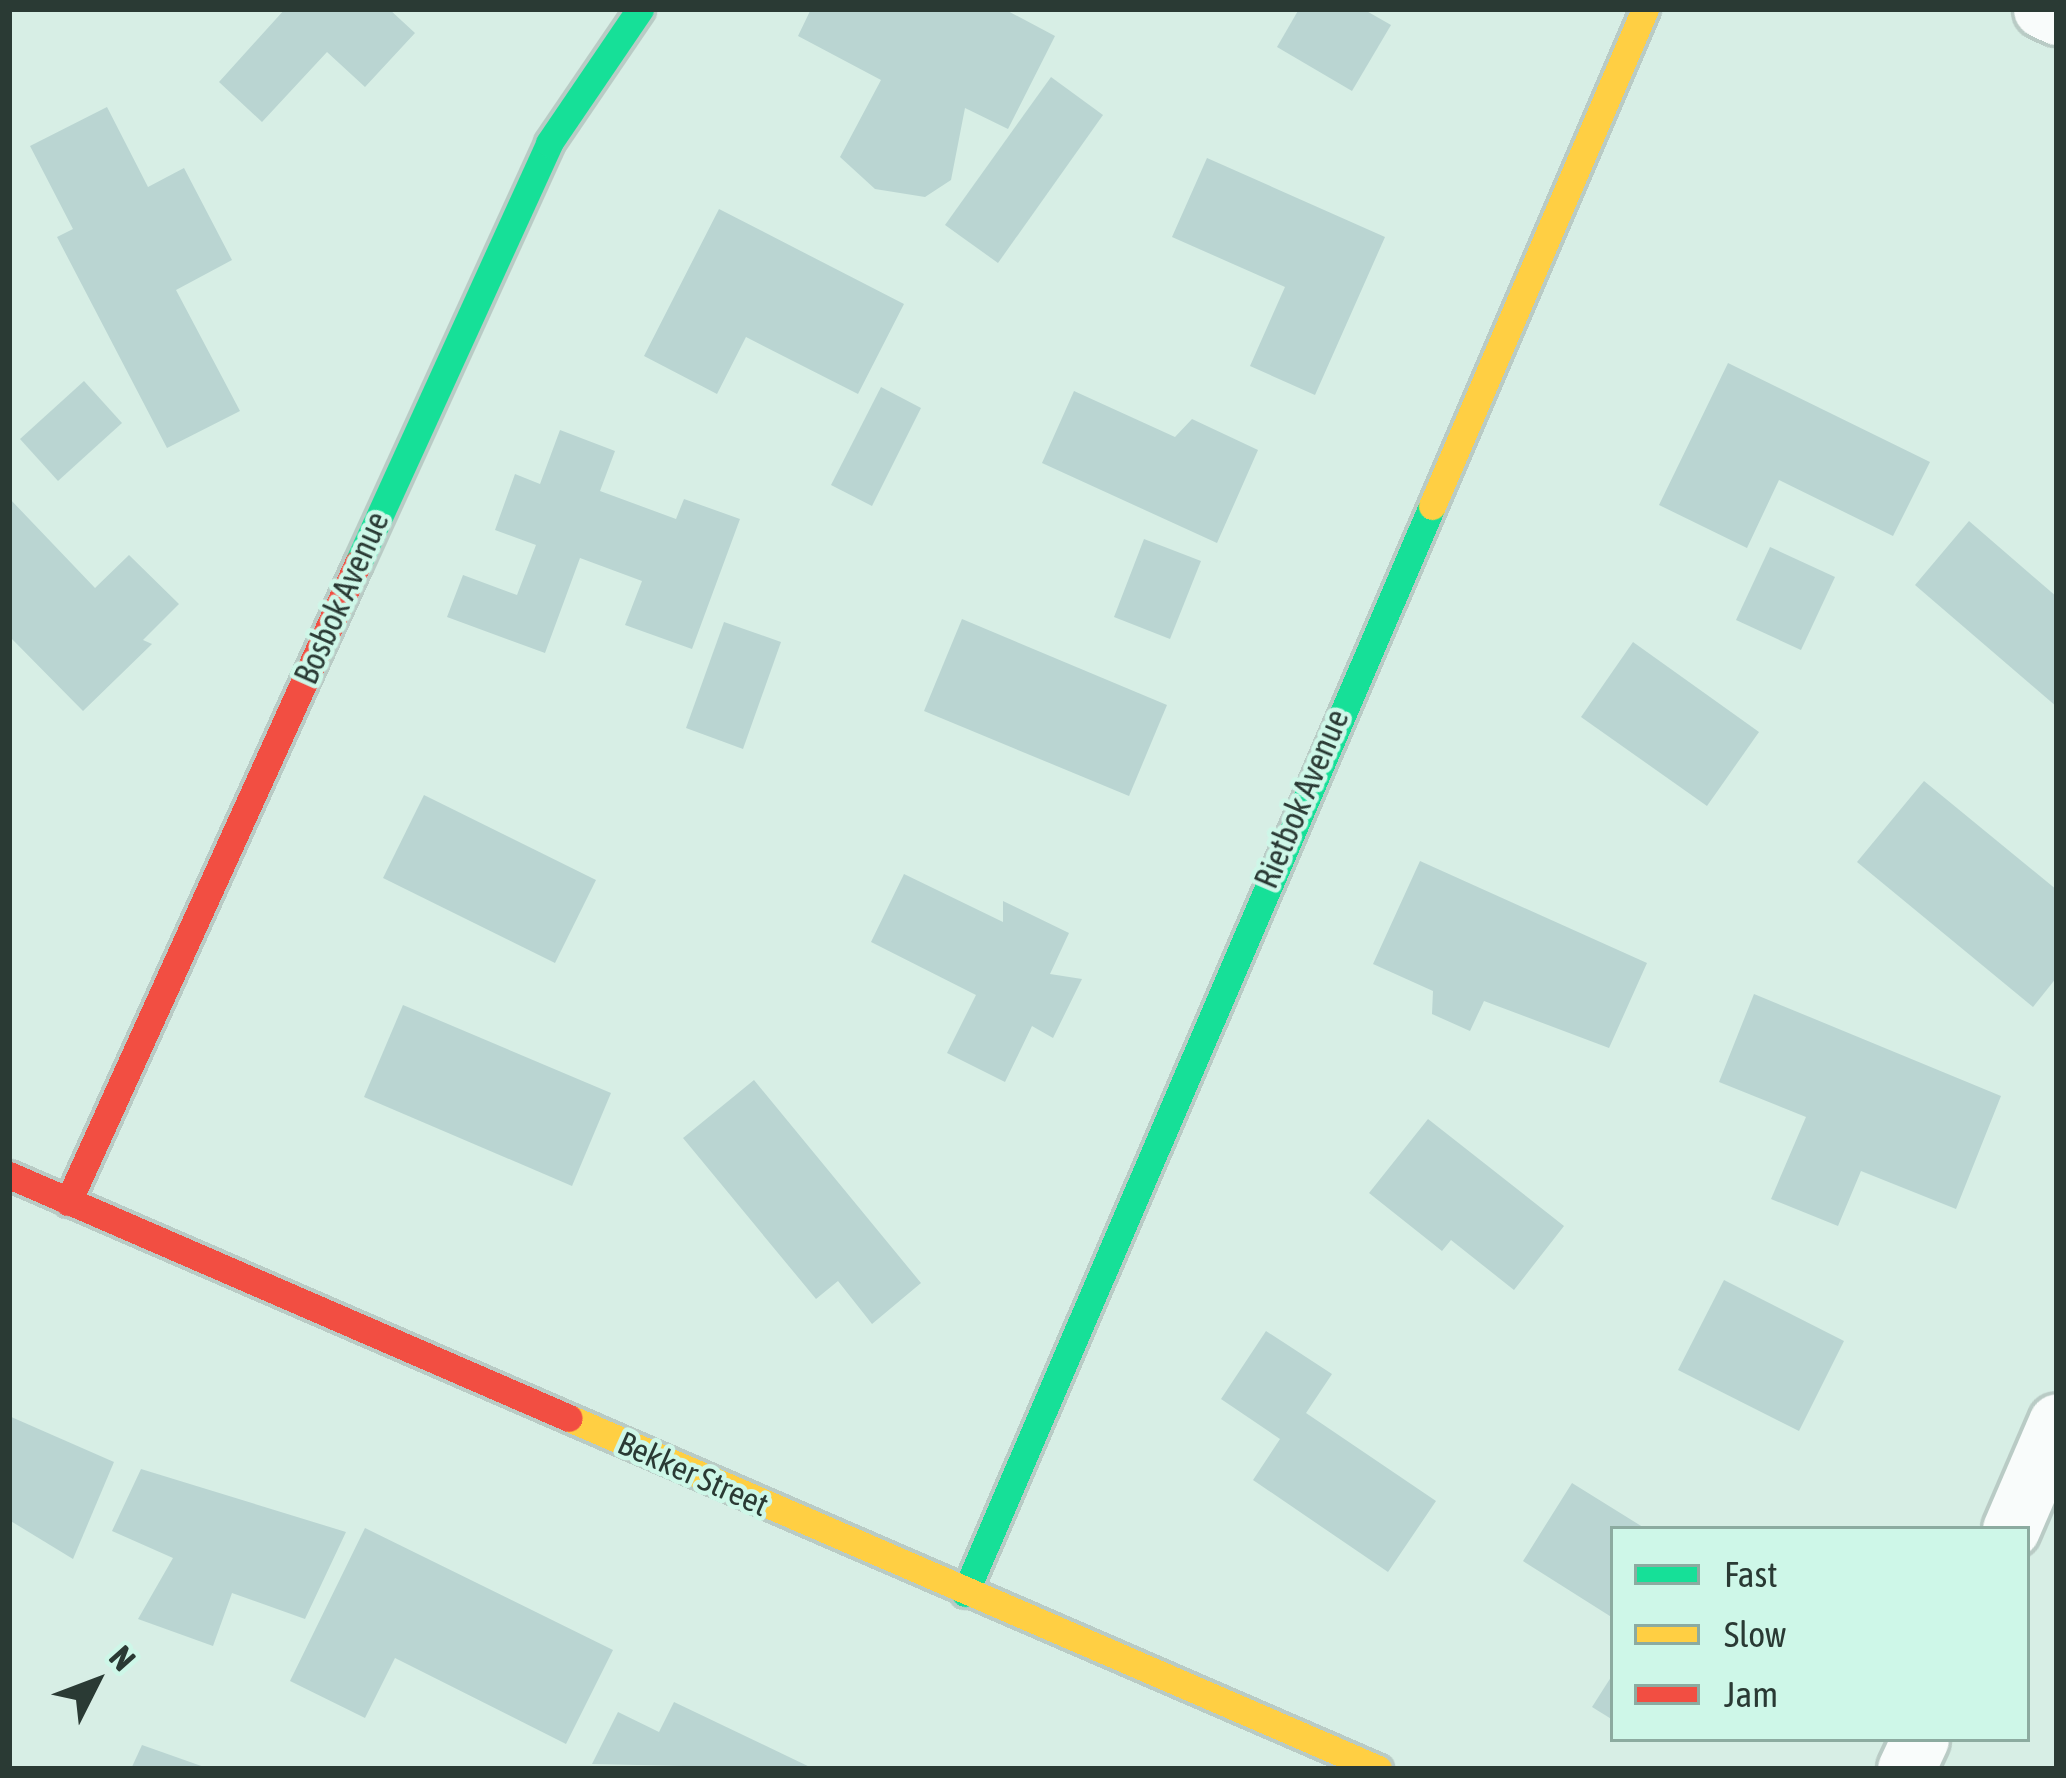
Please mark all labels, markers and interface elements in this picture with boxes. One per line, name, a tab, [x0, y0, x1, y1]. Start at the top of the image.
street label: Bosbok Avenue	[286, 506, 398, 690]
street label: Rietbok Avenue	[1247, 704, 1357, 894]
street label: Bekker Street	[612, 1423, 774, 1525]
legend	[1610, 1526, 2030, 1742]
text: Fast	[1724, 1553, 1778, 1595]
text: Slow	[1724, 1613, 1786, 1655]
north arrow	[36, 1622, 156, 1742]
text: N	[102, 1638, 143, 1678]
text: Jam	[1724, 1673, 1778, 1715]

